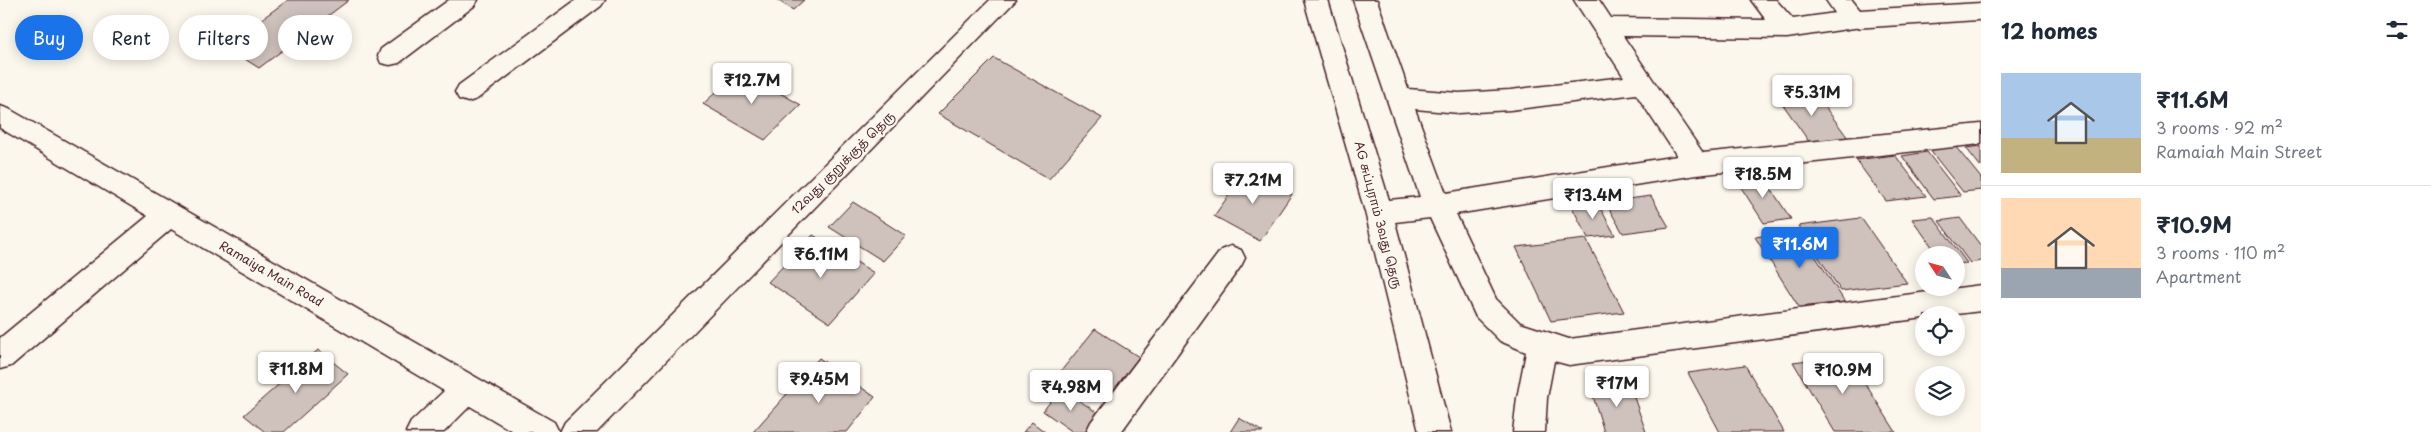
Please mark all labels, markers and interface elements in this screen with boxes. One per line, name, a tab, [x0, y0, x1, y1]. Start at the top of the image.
text: 12 homes	[2001, 14, 2098, 46]
chip: Buy	[15, 15, 83, 60]
chip: Rent	[93, 15, 169, 60]
chip: Filters	[179, 15, 268, 60]
chip: New	[278, 15, 352, 60]
icon: filters	[2383, 16, 2411, 44]
pin: ₹12.7M	[711, 62, 793, 105]
text: ₹12.7M	[724, 67, 780, 91]
pin: ₹5.31M	[1771, 74, 1853, 117]
text: ₹5.31M	[1783, 79, 1841, 103]
text: ₹11.6M	[2156, 83, 2229, 115]
icon: home	[2041, 93, 2101, 153]
street label: 12வது குறுக்குத் தெரு	[787, 106, 898, 218]
text: 3 rooms · 92 m²	[2156, 115, 2283, 139]
street label: AG சுப்புராம் 3வது தெரு	[1351, 139, 1407, 291]
text: Ramaiah Main Street	[2156, 139, 2322, 163]
pin: ₹18.5M	[1722, 156, 1804, 199]
text: ₹18.5M	[1734, 161, 1792, 185]
pin: ₹7.21M	[1212, 162, 1294, 205]
text: ₹7.21M	[1224, 167, 1282, 191]
pin: ₹13.4M	[1552, 178, 1634, 220]
text: ₹13.4M	[1564, 182, 1622, 206]
text: ₹10.9M	[2156, 208, 2232, 240]
icon: home	[2041, 218, 2101, 278]
pin: ₹11.6M	[1759, 226, 1841, 269]
text: ₹11.6M	[1772, 231, 1828, 255]
street label: Ramaiya Main Road	[216, 236, 327, 310]
pin: ₹6.11M	[780, 236, 862, 279]
text: 3 rooms · 110 m²	[2156, 240, 2285, 264]
text: ₹6.11M	[794, 241, 848, 265]
north arrow	[1915, 246, 1965, 296]
map controls	[1915, 246, 1965, 416]
text: Apartment	[2156, 264, 2241, 288]
button: locate	[1915, 306, 1965, 356]
pin: ₹11.8M	[255, 352, 337, 394]
pin: ₹10.9M	[1802, 352, 1884, 395]
text: ₹11.8M	[269, 356, 323, 380]
text: ₹10.9M	[1814, 357, 1872, 381]
pin: ₹9.45M	[778, 362, 860, 404]
text: ₹9.45M	[789, 366, 849, 390]
pin: ₹17M	[1587, 366, 1647, 408]
button: layers	[1915, 366, 1965, 416]
pin: ₹4.98M	[1030, 370, 1112, 412]
text: ₹17M	[1596, 370, 1638, 394]
text: ₹4.98M	[1041, 374, 1101, 398]

